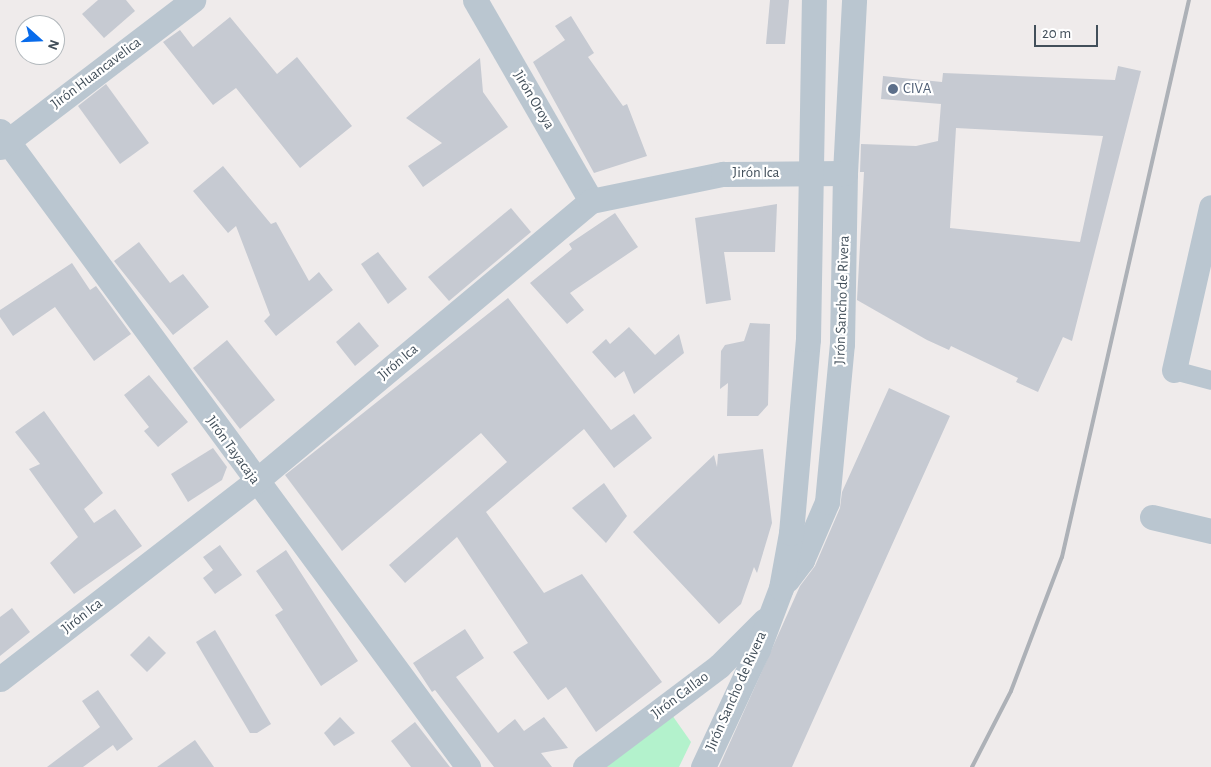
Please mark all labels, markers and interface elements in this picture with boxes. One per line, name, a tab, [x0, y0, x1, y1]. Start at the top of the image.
north arrow	[15, 15, 65, 65]
scale bar	[1036, 15, 1100, 47]
text: 20 m	[1042, 26, 1071, 41]
street label: Jirón Huancavelica	[47, 33, 145, 113]
text: N	[45, 38, 61, 52]
street label: Jirón Oroya	[510, 67, 558, 133]
place label: CIVA	[903, 80, 931, 98]
marker: CIVA	[887, 83, 899, 95]
street label: Jirón Ica	[733, 164, 779, 182]
street label: Jirón Sancho de Rivera	[831, 235, 853, 365]
street label: Jirón Ica	[374, 340, 422, 384]
street label: Jirón Tayacaja	[202, 412, 264, 488]
street label: Jirón Ica	[58, 594, 106, 638]
street label: Jirón Sancho de Rivera	[702, 628, 770, 754]
street label: Jirón Callao	[648, 668, 712, 722]

